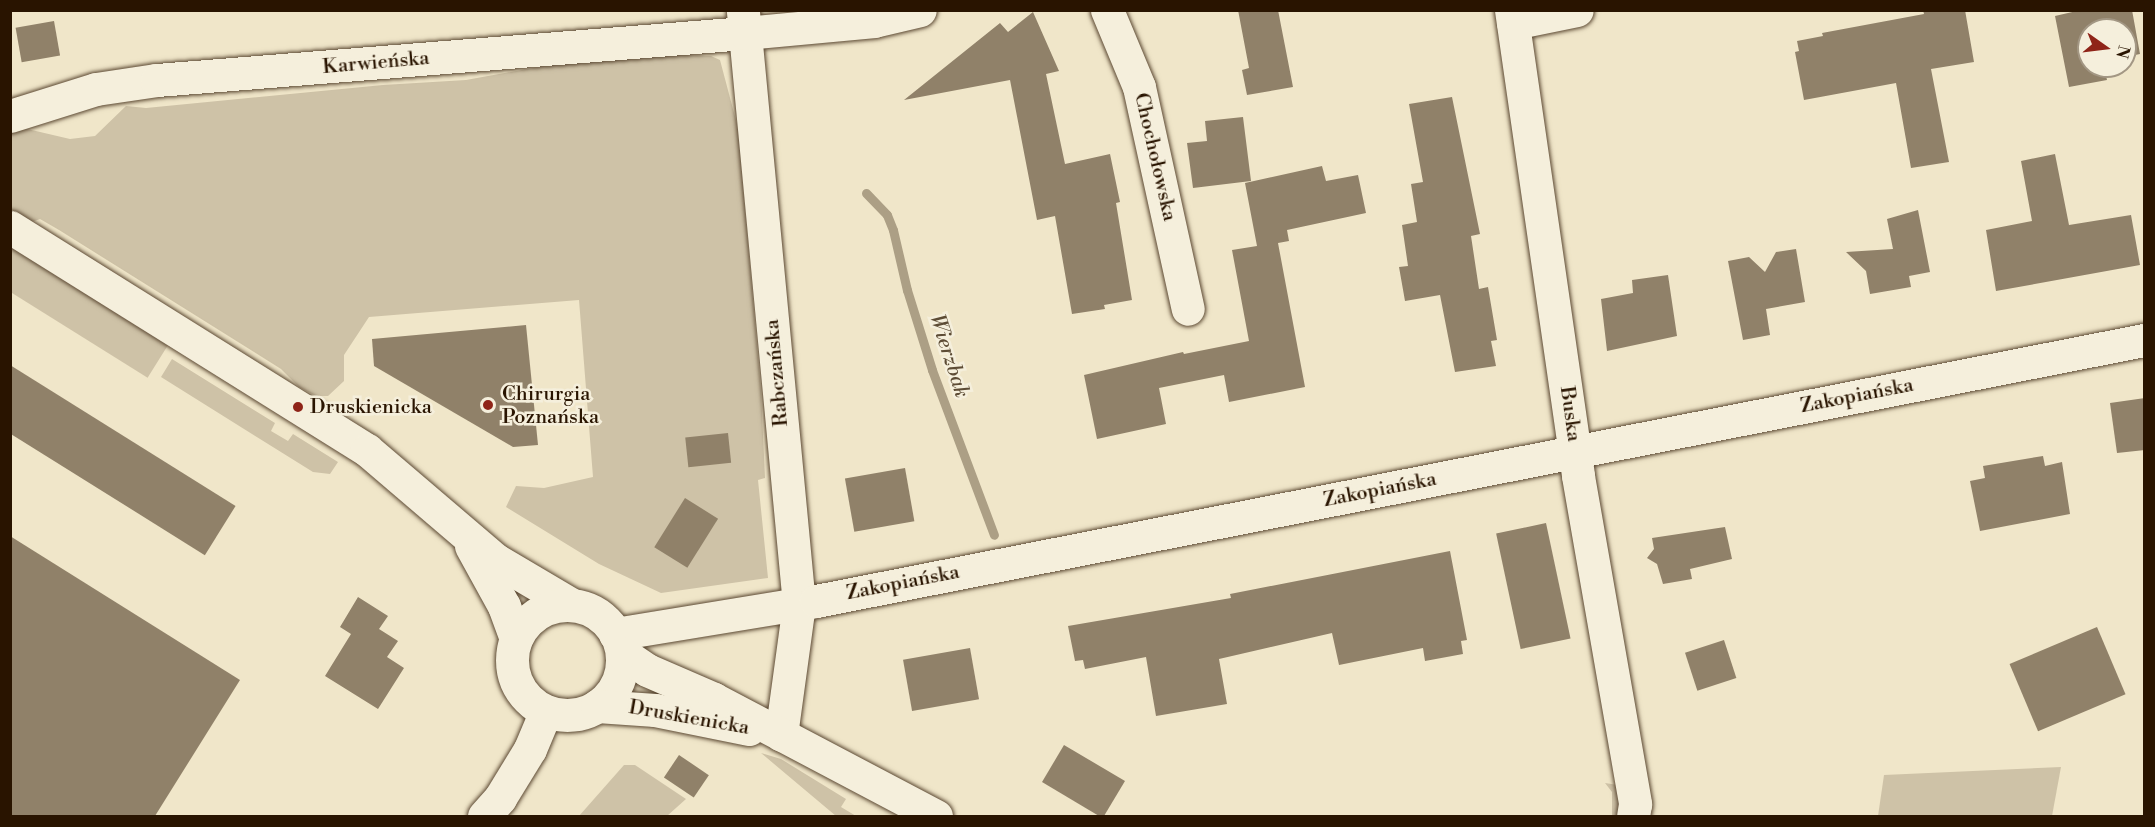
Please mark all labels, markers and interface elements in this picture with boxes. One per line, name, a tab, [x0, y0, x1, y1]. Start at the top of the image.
north arrow	[2077, 18, 2137, 78]
text: N	[2111, 43, 2134, 60]
street label: Karwieńska	[322, 46, 430, 80]
street label: Chochołowska	[1129, 91, 1181, 223]
water label: Wierzbak	[924, 311, 974, 401]
street label: Rabczańska	[760, 318, 794, 428]
street label: Zakopiańska	[1798, 373, 1916, 419]
place label: Chirurgia Poznańska	[502, 382, 599, 429]
street label: Buska	[1554, 385, 1586, 443]
place label: Druskienicka	[310, 395, 432, 419]
marker: Chirurgia Poznańska	[479, 396, 497, 414]
marker: Druskienicka	[291, 400, 305, 414]
street label: Zakopiańska	[1321, 467, 1439, 513]
street label: Zakopiańska	[844, 560, 962, 606]
street label: Druskienicka	[627, 696, 751, 740]

